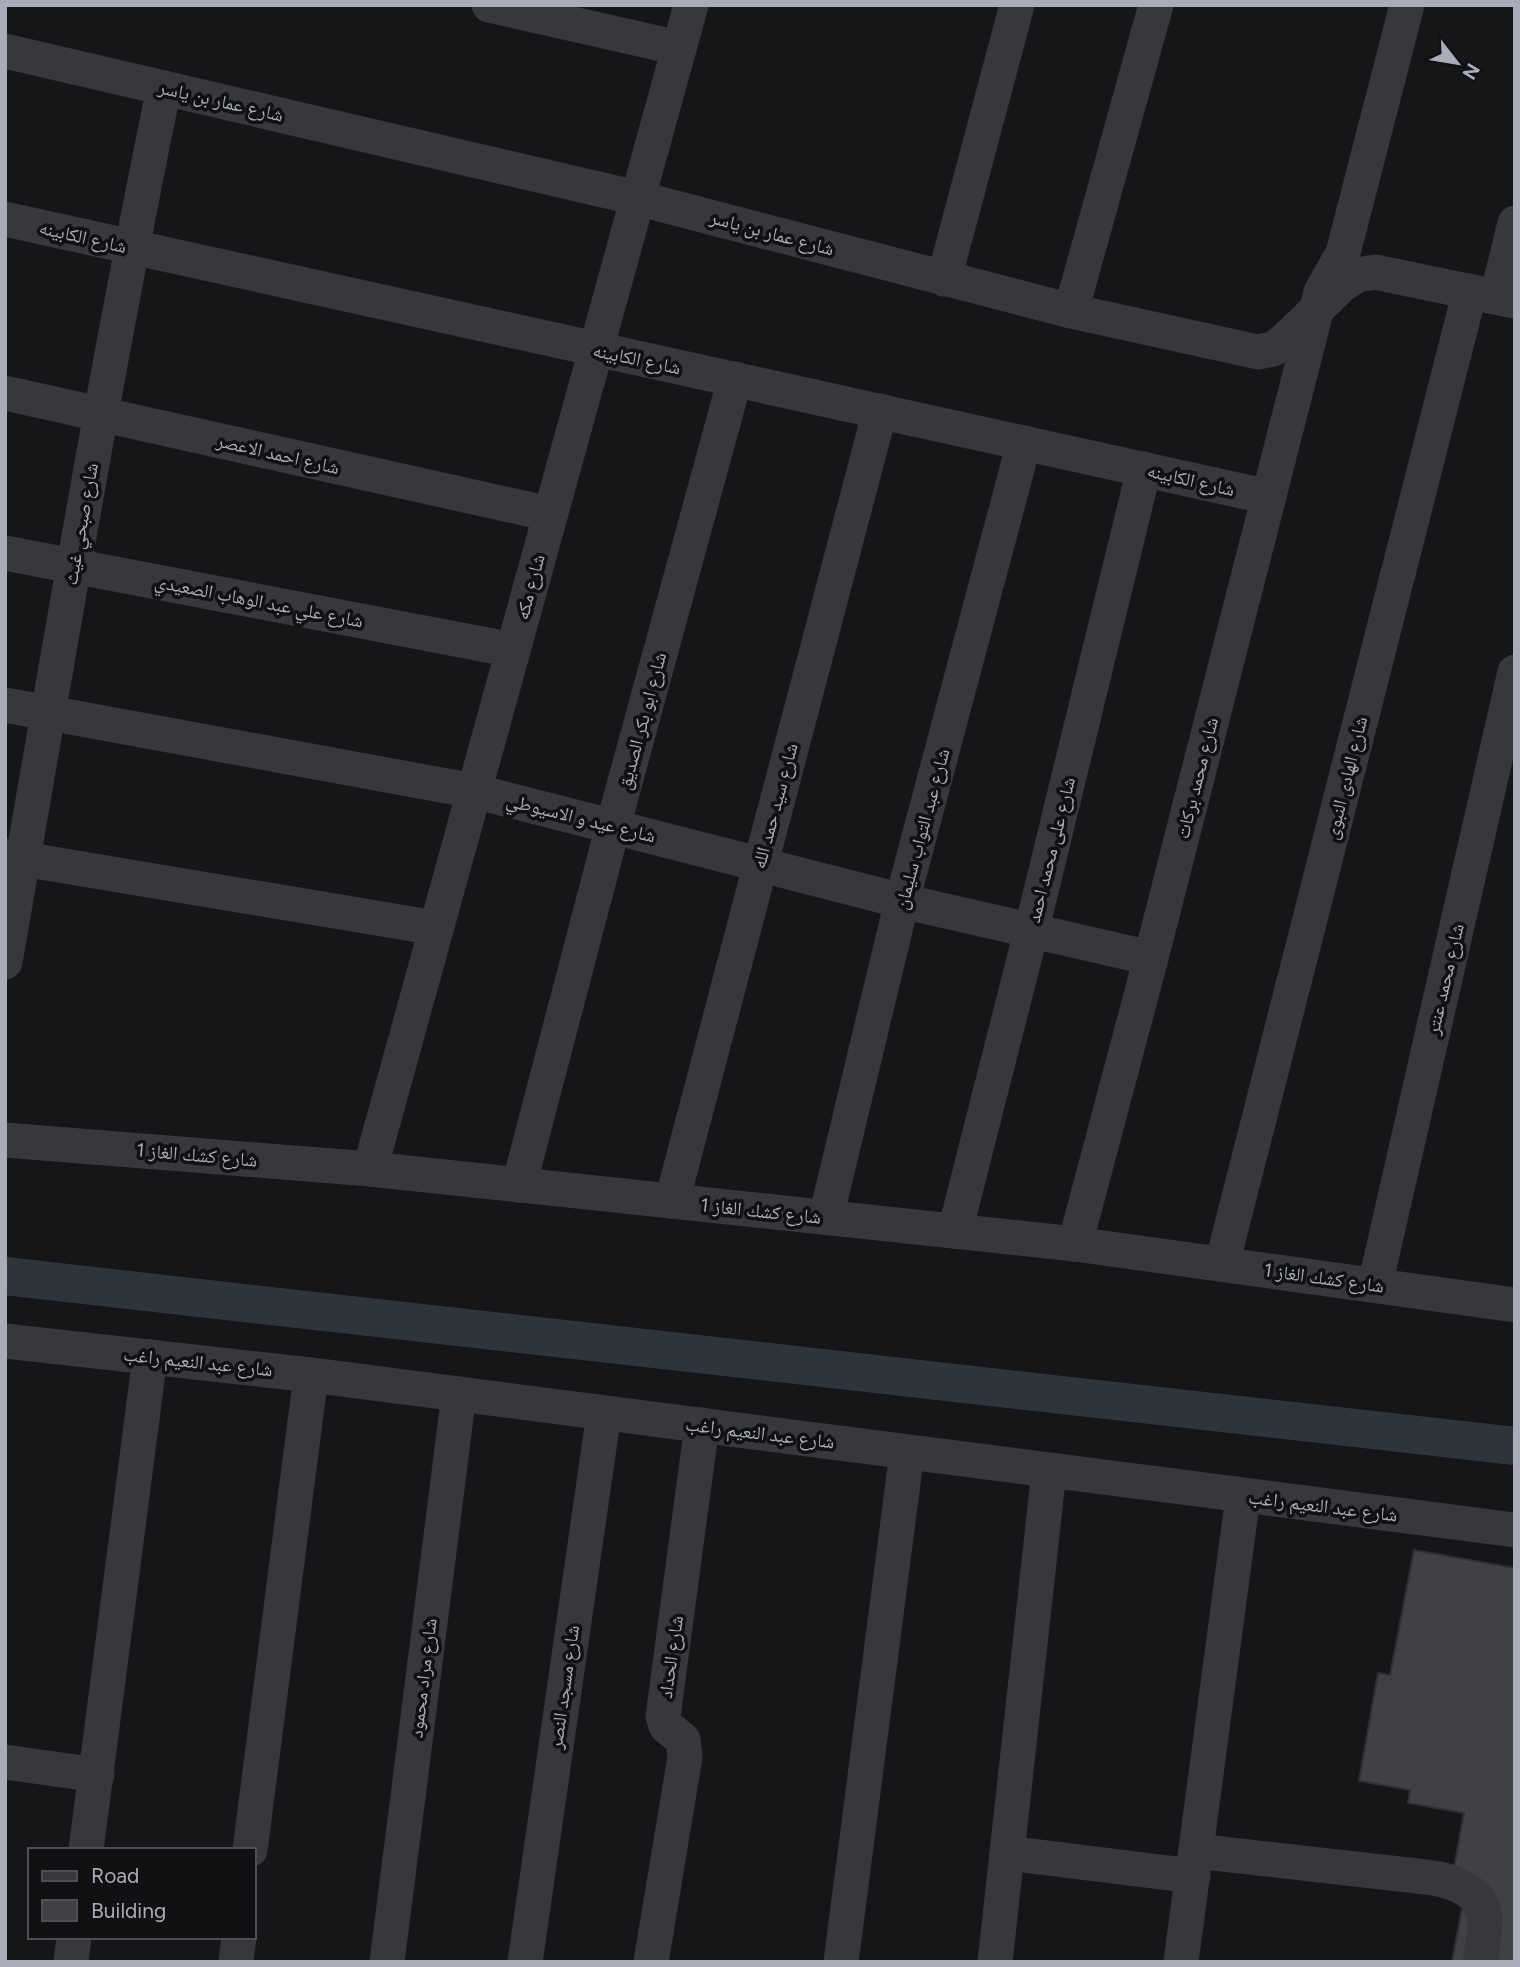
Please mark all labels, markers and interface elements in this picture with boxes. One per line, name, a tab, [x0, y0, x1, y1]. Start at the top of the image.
north arrow	[1422, 28, 1492, 98]
text: N	[1458, 59, 1485, 84]
street label: شارع عمار بن ياسر	[155, 75, 286, 127]
street label: شارع عمار بن ياسر	[706, 205, 837, 261]
street label: شارع الكابينه	[37, 216, 129, 258]
street label: شارع الكابينه	[591, 338, 683, 380]
street label: شارع احمد الاعصر	[213, 428, 342, 479]
street label: شارع الكابينه	[1145, 459, 1237, 501]
street label: شارع صبحي غيث	[59, 461, 107, 588]
street label: شارع مكه	[510, 552, 550, 622]
street label: شارع علي عبد الوهاب الصعيدي	[152, 570, 365, 636]
street label: شارع ابو بكر الصديق	[613, 650, 671, 792]
street label: شارع الهادى النبوى	[1320, 714, 1372, 842]
street label: شارع محمد بركات	[1171, 715, 1223, 841]
street label: شارع سيد حمد الله	[747, 741, 803, 871]
street label: شارع عبد التواب سليمان	[889, 746, 955, 912]
street label: شارع على محمد احمد	[1022, 775, 1080, 925]
street label: شارع عيد و الاسيوطي	[503, 788, 658, 851]
street label: شارع محمد عنتر	[1421, 921, 1469, 1038]
street label: شارع كشك الغاز 1	[136, 1138, 258, 1172]
street label: شارع كشك الغاز 1	[700, 1193, 822, 1229]
street label: شارع كشك الغاز 1	[1262, 1258, 1386, 1298]
street label: شارع عبد النعيم راغب	[122, 1343, 274, 1382]
street label: شارع عبد النعيم راغب	[684, 1412, 836, 1455]
street label: شارع عبد النعيم راغب	[1247, 1485, 1399, 1528]
street label: شارع الحداد	[654, 1614, 688, 1700]
street label: شارع مراد محمود	[404, 1617, 442, 1739]
street label: شارع مسجد النصر	[544, 1624, 584, 1751]
legend	[28, 1848, 256, 1939]
text: Road	[91, 1863, 139, 1888]
text: Building	[91, 1898, 166, 1923]

